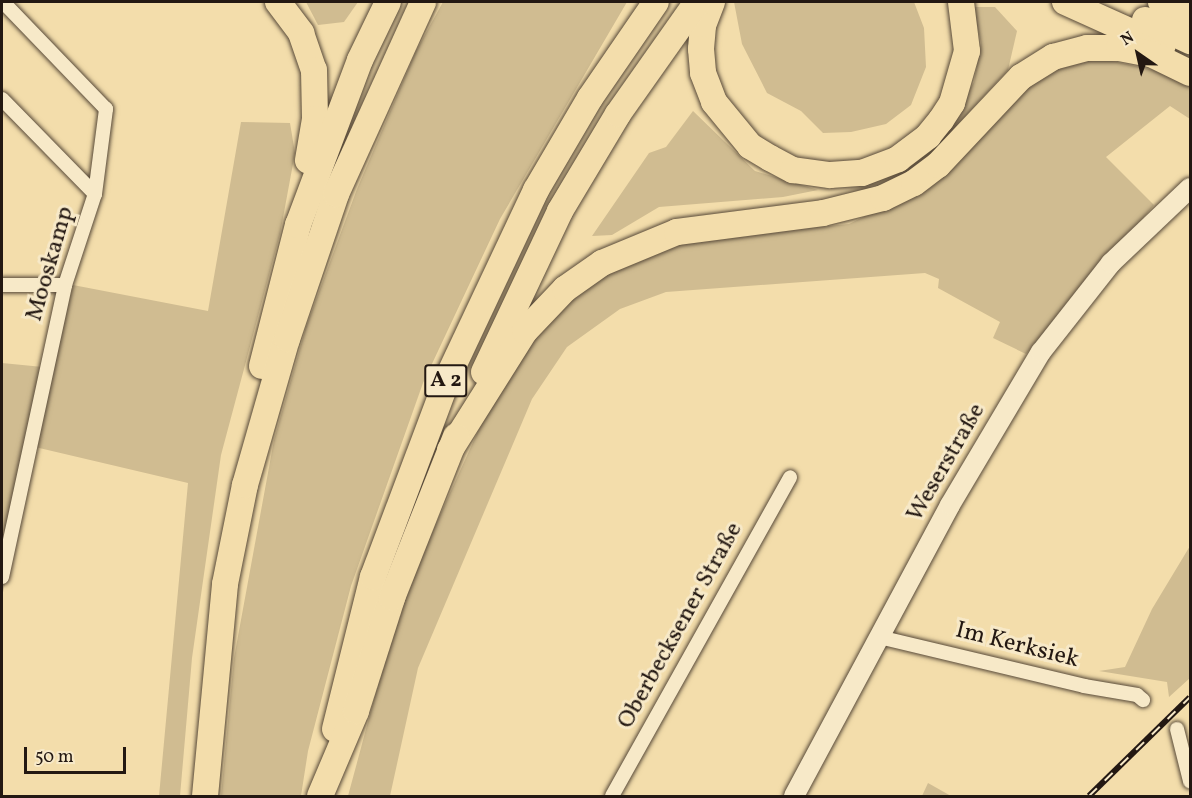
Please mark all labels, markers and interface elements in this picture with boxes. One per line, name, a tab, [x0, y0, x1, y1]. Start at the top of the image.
north arrow	[1108, 24, 1168, 84]
text: N	[1117, 27, 1139, 51]
street label: Mooskamp	[21, 203, 81, 325]
road number: A 2	[424, 362, 468, 400]
street label: Weserstraße	[902, 399, 992, 527]
street label: Oberbecksener Straße	[612, 518, 750, 734]
street label: Im Kerksiek	[952, 617, 1082, 675]
scale bar	[27, 735, 129, 773]
text: 50 m	[35, 745, 74, 770]

